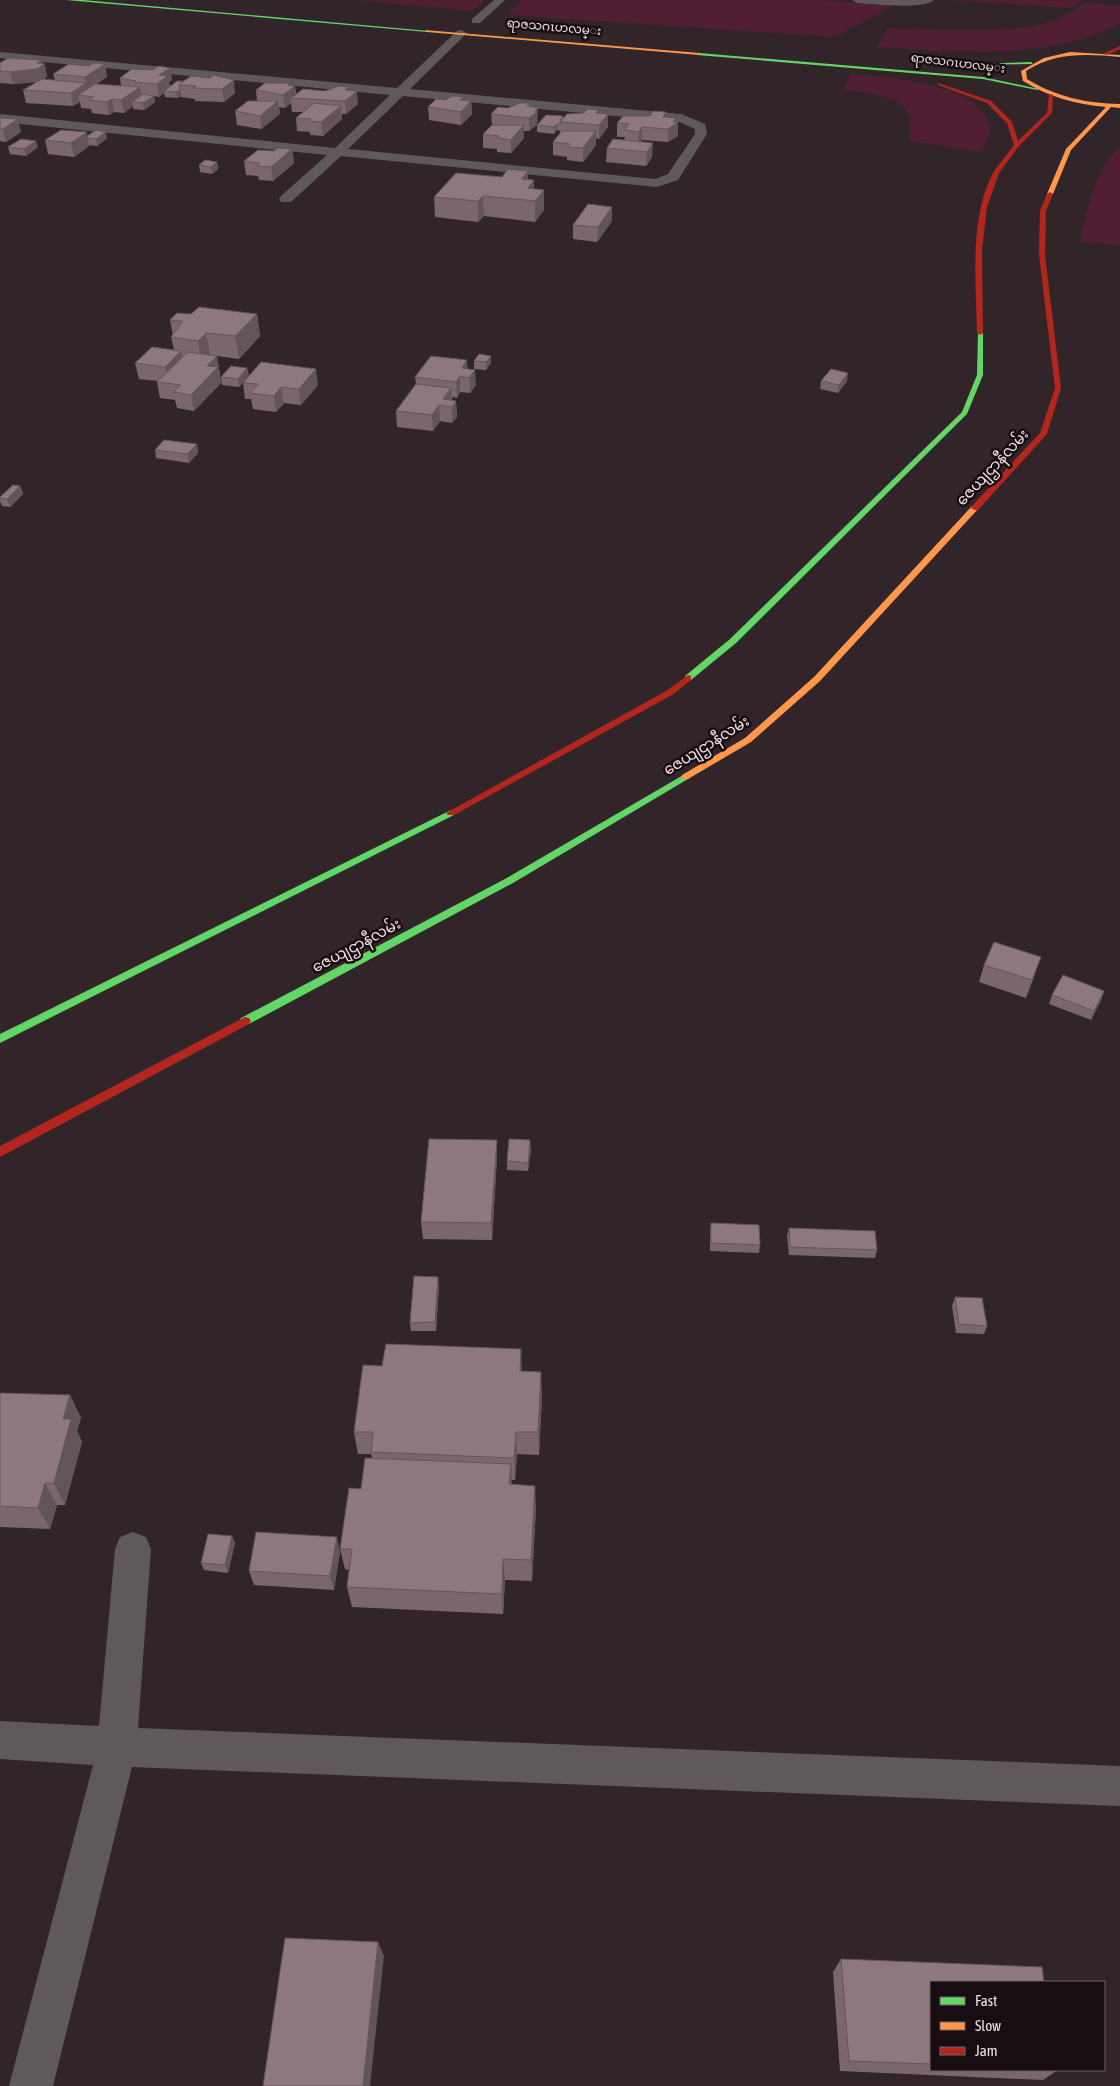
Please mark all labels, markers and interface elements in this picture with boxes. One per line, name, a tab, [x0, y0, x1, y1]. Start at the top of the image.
street label: ရာဇသဂၤဟလမ္း	[506, 16, 602, 41]
street label: ရာဇသဂၤဟလမ္း	[910, 50, 1006, 79]
street label: ဇေယျဌာနီလမ်း	[952, 425, 1034, 511]
street label: ဇေယျဌာနီလမ်း	[660, 711, 754, 782]
street label: ဇေယျဌာနီလမ်း	[308, 914, 405, 979]
legend	[930, 1981, 1105, 2071]
text: Fast	[975, 1992, 997, 2009]
text: Slow	[975, 2017, 1001, 2034]
text: Jam	[975, 2042, 998, 2059]

